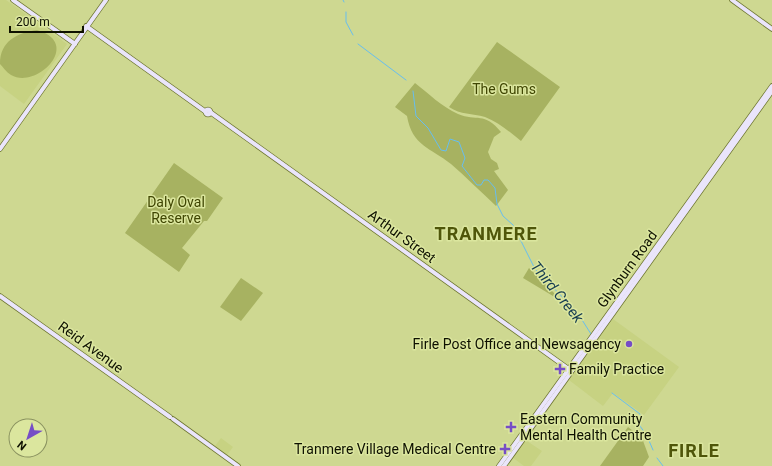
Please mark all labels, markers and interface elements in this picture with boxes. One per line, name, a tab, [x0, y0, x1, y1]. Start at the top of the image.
scale bar	[10, 8, 83, 34]
text: 200 m	[16, 15, 50, 29]
park label: The Gums	[472, 81, 536, 97]
park label: Daly Oval Reserve	[147, 194, 205, 226]
street label: Arthur Street	[365, 206, 439, 266]
district label: TRANMERE	[434, 223, 538, 244]
street label: Glynburn Road	[594, 228, 660, 310]
water label: Third Creek	[527, 258, 588, 327]
street label: Reid Avenue	[55, 318, 127, 376]
place label: Firle Post Office and Newsagency	[413, 336, 621, 352]
marker: Firle Post Office and Newsagency	[624, 339, 634, 349]
place label: Family Practice	[569, 361, 664, 377]
marker: Family Practice	[554, 363, 566, 375]
place label: Eastern Community Mental Health Centre	[520, 411, 652, 443]
north arrow	[8, 418, 48, 458]
marker: Eastern Community Mental Health Centre	[505, 421, 517, 433]
text: N	[15, 438, 29, 453]
district label: FIRLE	[668, 440, 720, 461]
place label: Tranmere Village Medical Centre	[294, 441, 496, 457]
marker: Tranmere Village Medical Centre	[499, 443, 511, 455]

